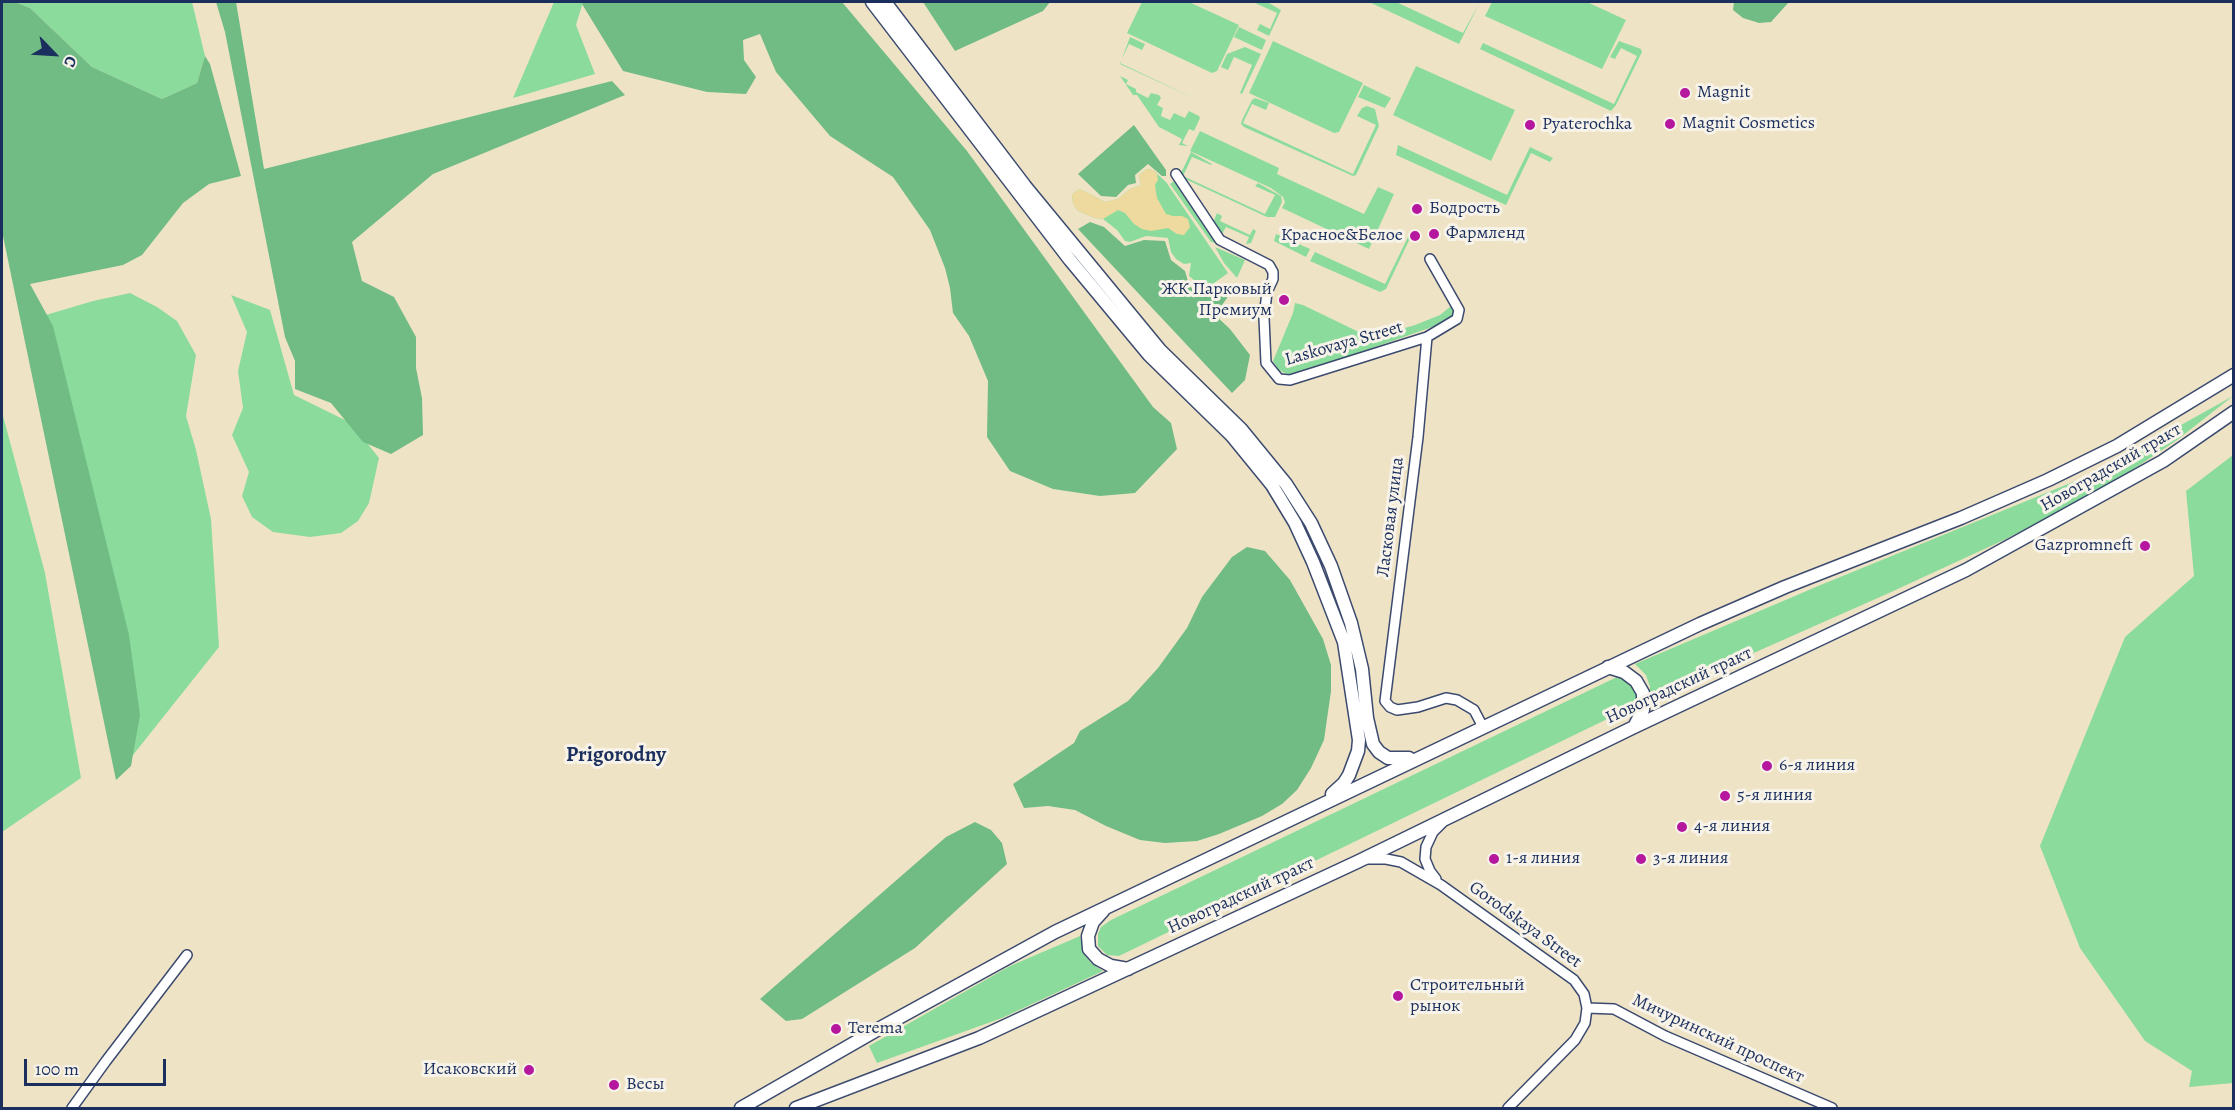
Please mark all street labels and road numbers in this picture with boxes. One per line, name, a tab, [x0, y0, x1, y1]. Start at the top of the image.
street label: Laskovaya Street	[1283, 317, 1405, 371]
street label: Новоградский тракт	[2037, 419, 2185, 517]
street label: Ласковая улица	[1373, 456, 1409, 578]
street label: Новоградский тракт	[1602, 643, 1756, 729]
street label: Новоградский тракт	[1164, 853, 1318, 939]
street label: Gorodskaya Street	[1465, 877, 1585, 973]
street label: Мичуринский проспект	[1629, 990, 1807, 1088]

